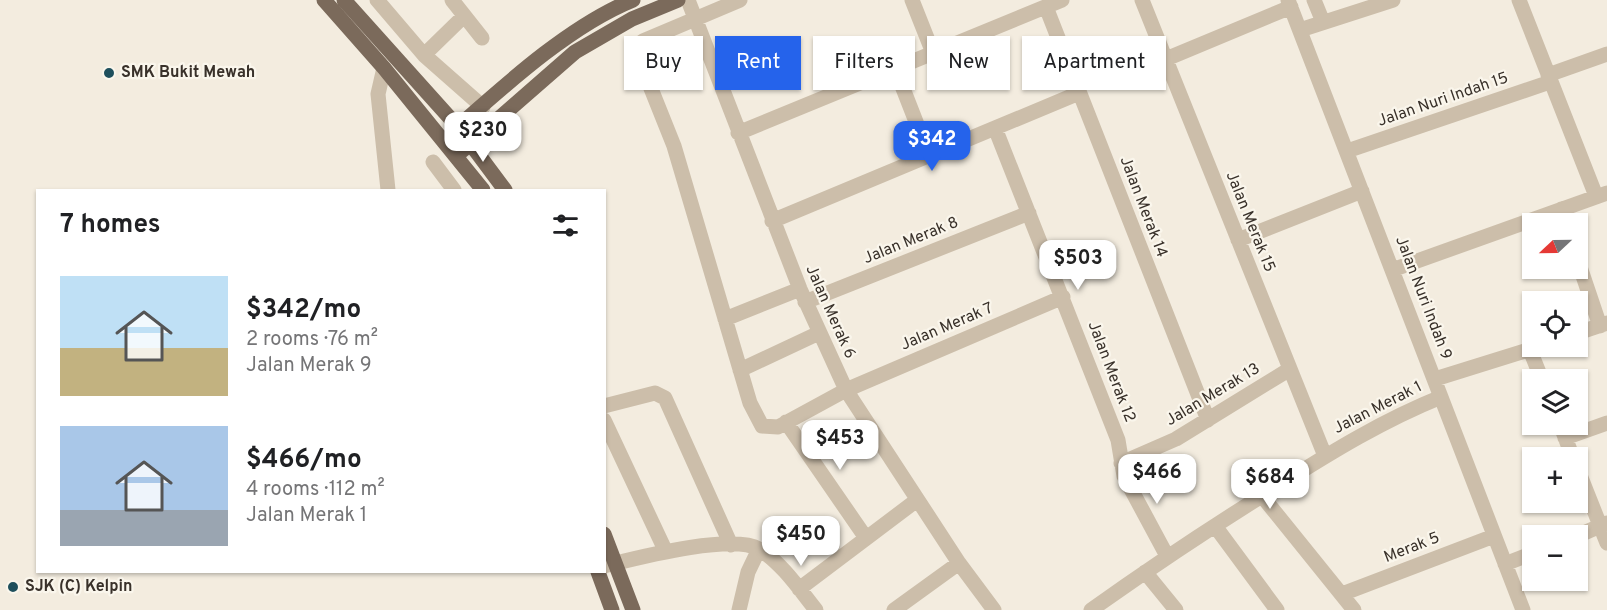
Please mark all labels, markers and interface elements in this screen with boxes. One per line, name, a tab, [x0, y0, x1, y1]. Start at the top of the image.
chip: Buy	[624, 36, 703, 90]
chip: Rent	[715, 36, 801, 90]
chip: Filters	[813, 36, 915, 90]
chip: New	[927, 36, 1010, 90]
chip: Apartment	[1022, 36, 1166, 90]
place label: SMK Bukit Mewah	[121, 63, 255, 83]
marker: SMK Bukit Mewah	[102, 66, 116, 80]
street label: Jalan Nuri Indah 15	[1375, 68, 1511, 132]
pin: $230	[447, 112, 519, 163]
text: $230	[458, 118, 508, 144]
pin: $342	[896, 121, 968, 172]
text: $342	[907, 127, 957, 153]
street label: Jalan Merak 14	[1115, 154, 1171, 260]
street label: Jalan Merak 15	[1221, 169, 1279, 275]
text: 7 homes	[60, 209, 160, 242]
icon: filters	[549, 209, 582, 242]
street label: Jalan Merak 8	[861, 213, 961, 269]
north arrow	[1522, 213, 1588, 279]
map controls	[1522, 213, 1588, 591]
street label: Jalan Nuri Indah 9	[1390, 233, 1456, 363]
pin: $503	[1042, 240, 1114, 291]
text: $503	[1053, 246, 1103, 272]
street label: Jalan Merak 6	[800, 262, 860, 362]
button: locate	[1522, 291, 1588, 357]
text: $342/mo	[246, 294, 361, 327]
street label: Jalan Merak 7	[898, 299, 996, 355]
icon: home	[108, 300, 180, 372]
street label: Jalan Merak 12	[1083, 319, 1139, 425]
text: 2 rooms · 76 m²	[246, 327, 378, 353]
text: Jalan Merak 9	[246, 353, 372, 379]
street label: Jalan Merak 13	[1162, 359, 1264, 431]
button: layers	[1522, 369, 1588, 435]
street label: Jalan Merak 1	[1330, 377, 1426, 439]
pin: $453	[804, 420, 876, 471]
text: $453	[815, 426, 865, 452]
text: $466/mo	[246, 444, 362, 477]
button: +	[1522, 447, 1588, 513]
icon: home	[108, 450, 180, 522]
pin: $466	[1121, 454, 1193, 505]
pin: $684	[1234, 459, 1306, 510]
text: $466	[1132, 460, 1182, 486]
text: $684	[1245, 465, 1295, 491]
text: 4 rooms · 112 m²	[246, 477, 385, 503]
text: Jalan Merak 1	[246, 503, 367, 529]
pin: $450	[765, 516, 837, 567]
text: $450	[776, 522, 826, 548]
button: −	[1522, 525, 1588, 591]
street label: Merak 5	[1381, 528, 1443, 568]
place label: SJK (C) Kelpin	[25, 577, 133, 597]
marker: SJK (C) Kelpin	[6, 580, 20, 594]

